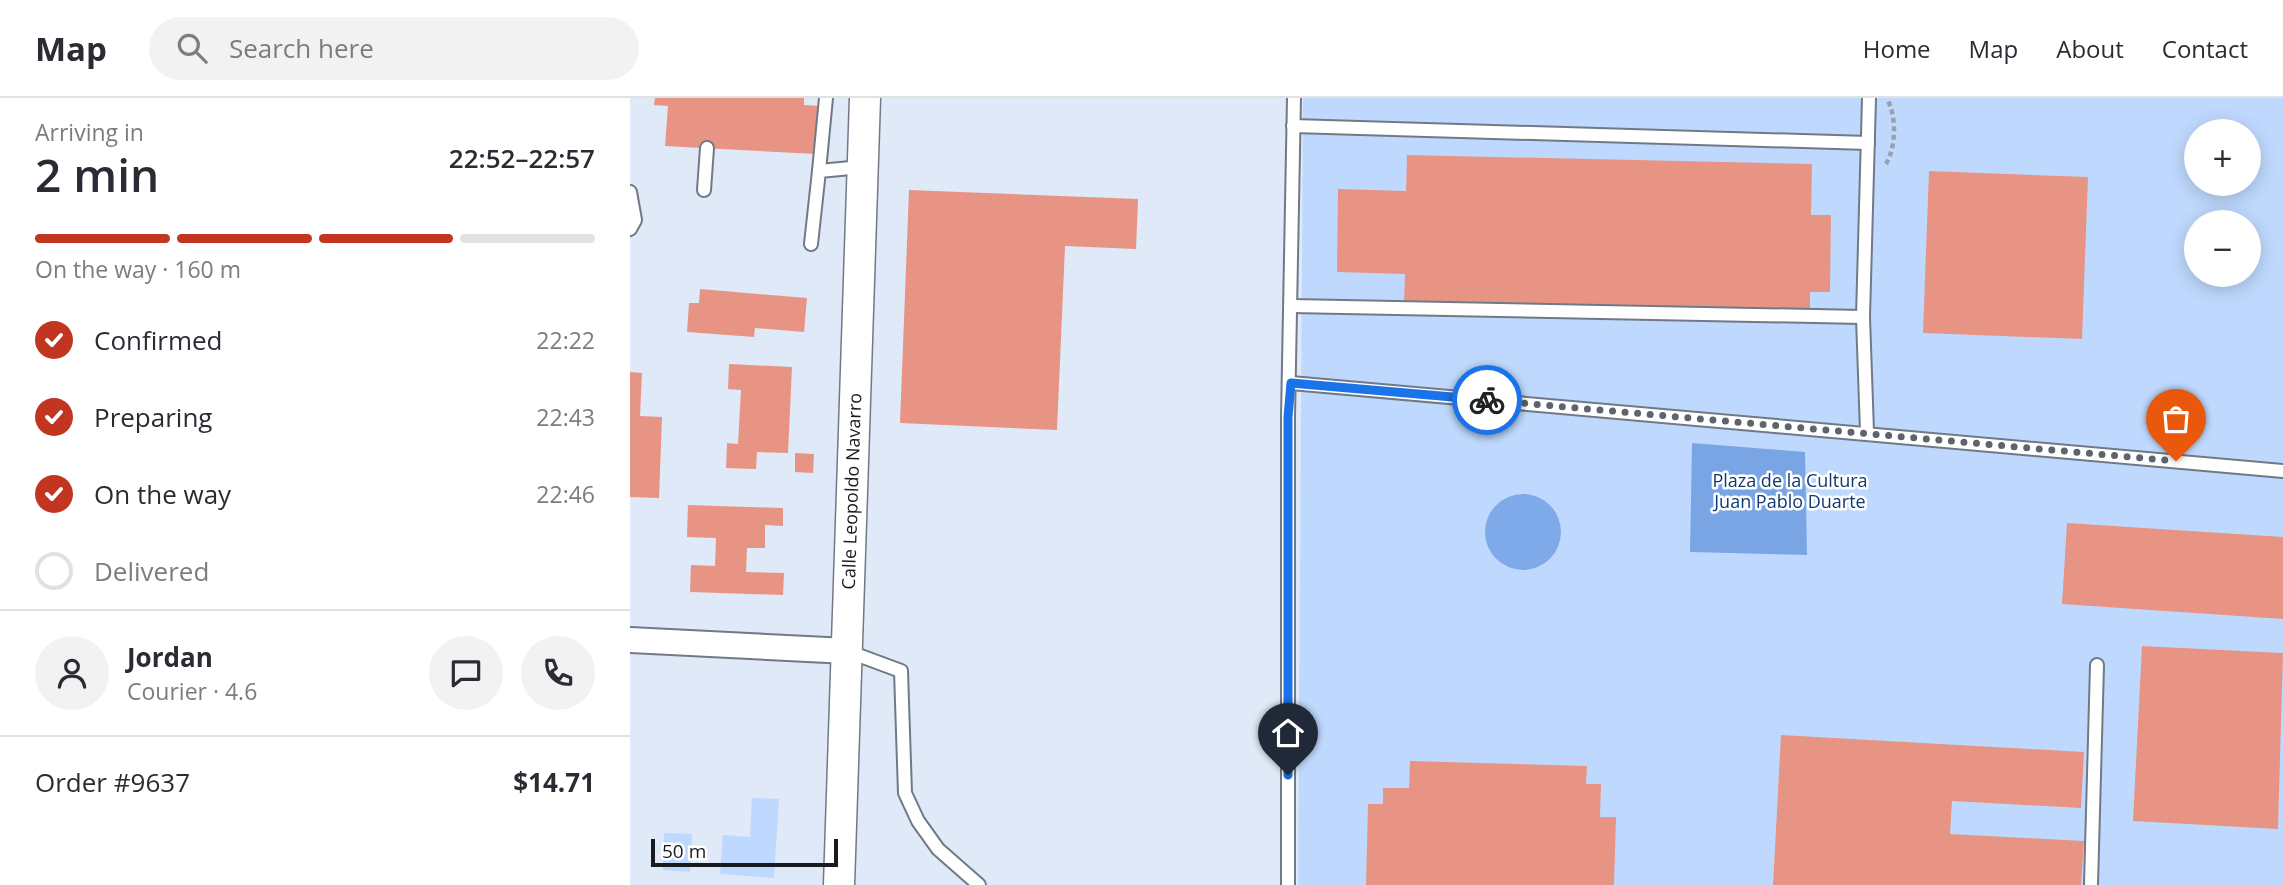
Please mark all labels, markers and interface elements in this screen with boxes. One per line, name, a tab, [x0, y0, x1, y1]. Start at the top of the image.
search box	[149, 17, 639, 80]
text: Map	[35, 26, 107, 71]
icon: search	[173, 29, 211, 67]
text: Search here	[229, 30, 374, 66]
text: Home	[1863, 32, 1931, 65]
text: Map	[1969, 32, 2018, 65]
text: About	[2056, 32, 2124, 65]
text: Contact	[2162, 32, 2248, 65]
text: Arriving in	[35, 116, 144, 148]
map controls	[2184, 119, 2261, 287]
button: +	[2184, 119, 2261, 196]
text: 22:52–22:57	[449, 140, 595, 176]
text: 2 min	[35, 143, 159, 205]
button: −	[2184, 210, 2261, 287]
text: On the way · 160 m	[35, 253, 241, 285]
icon: check	[35, 321, 73, 359]
text: Confirmed	[94, 322, 222, 358]
text: 22:22	[536, 324, 595, 356]
courier	[1452, 365, 1522, 435]
icon: bike	[1468, 381, 1506, 419]
pin	[2146, 389, 2206, 461]
street label: Calle Leopoldo Navarro	[836, 393, 866, 590]
icon: check	[35, 398, 73, 436]
text: Preparing	[94, 399, 212, 435]
icon: bag	[2157, 400, 2195, 438]
text: 22:43	[536, 401, 595, 433]
park label: Plaza de la Cultura Juan Pablo Duarte	[1712, 468, 1868, 513]
icon: check	[35, 475, 73, 513]
text: On the way	[94, 476, 231, 512]
text: 22:46	[536, 478, 595, 510]
text: Delivered	[94, 553, 209, 589]
button: person	[35, 636, 109, 710]
button: chat	[429, 636, 503, 710]
button: phone	[521, 636, 595, 710]
text: Jordan	[127, 639, 213, 675]
text: Courier · 4.6	[127, 675, 257, 707]
pin	[1258, 703, 1318, 775]
icon: home	[1269, 714, 1307, 752]
text: Order #9637	[35, 764, 190, 800]
text: $14.71	[513, 764, 595, 800]
scale bar	[651, 836, 838, 868]
text: 50 m	[662, 838, 706, 864]

